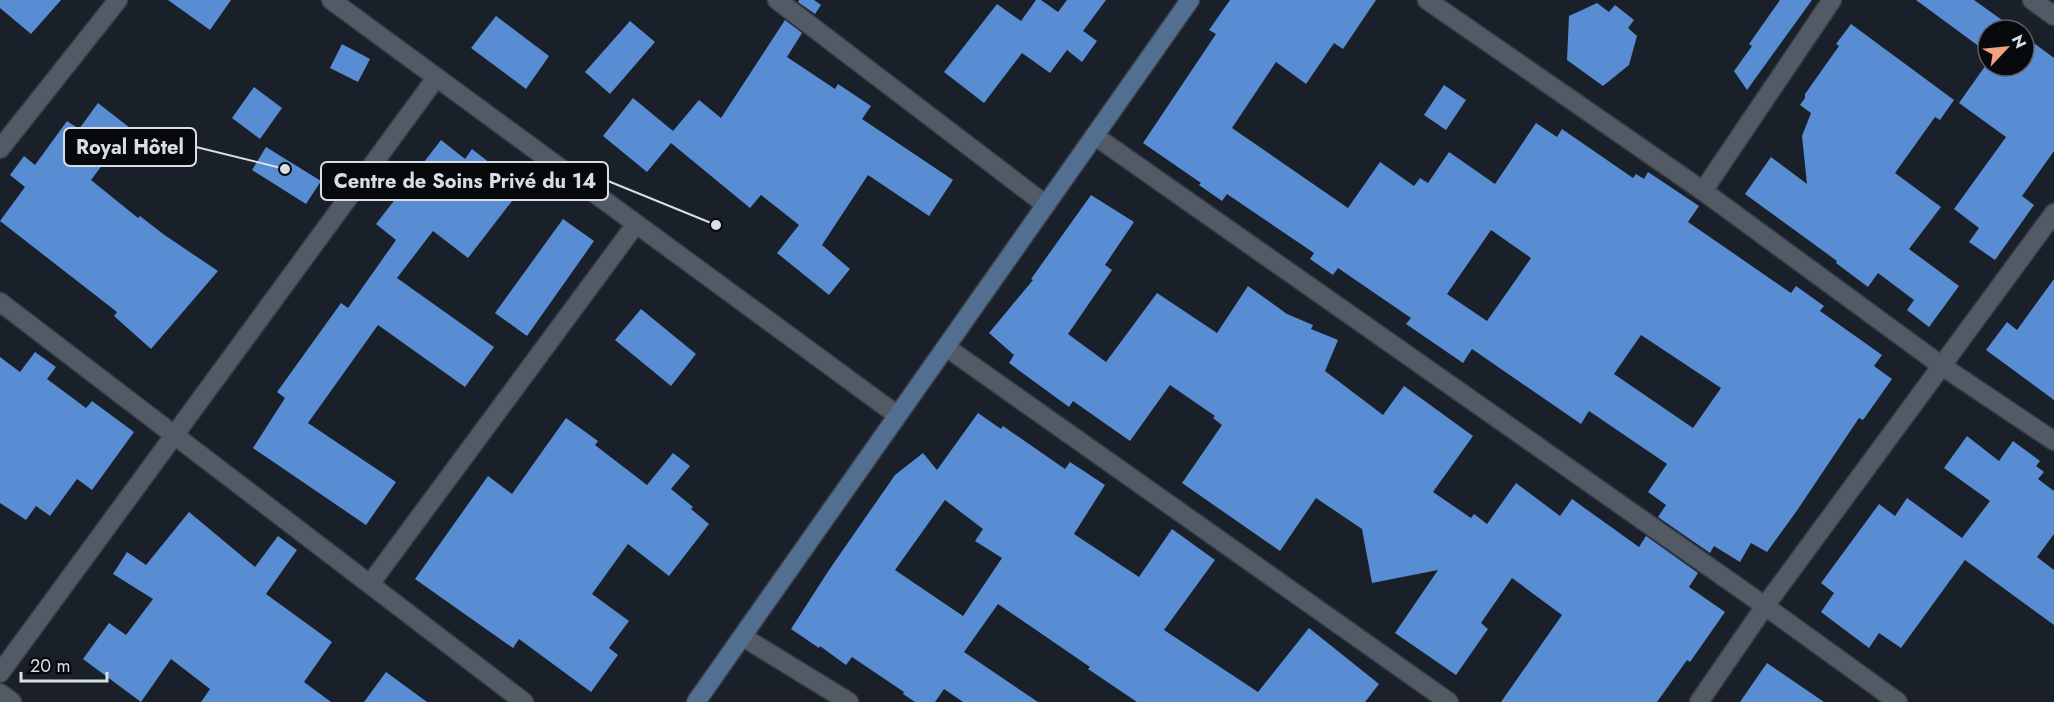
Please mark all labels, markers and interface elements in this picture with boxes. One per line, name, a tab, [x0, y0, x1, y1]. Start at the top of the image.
north arrow	[1976, 18, 2036, 78]
text: N	[2006, 31, 2032, 52]
callout: Royal Hôtel	[64, 128, 196, 166]
text: Royal Hôtel	[76, 133, 184, 162]
callout: Centre de Soins Privé du 14	[321, 162, 608, 200]
text: Centre de Soins Privé du 14	[334, 167, 596, 196]
scale bar	[21, 645, 106, 683]
text: 20 m	[30, 653, 70, 679]

